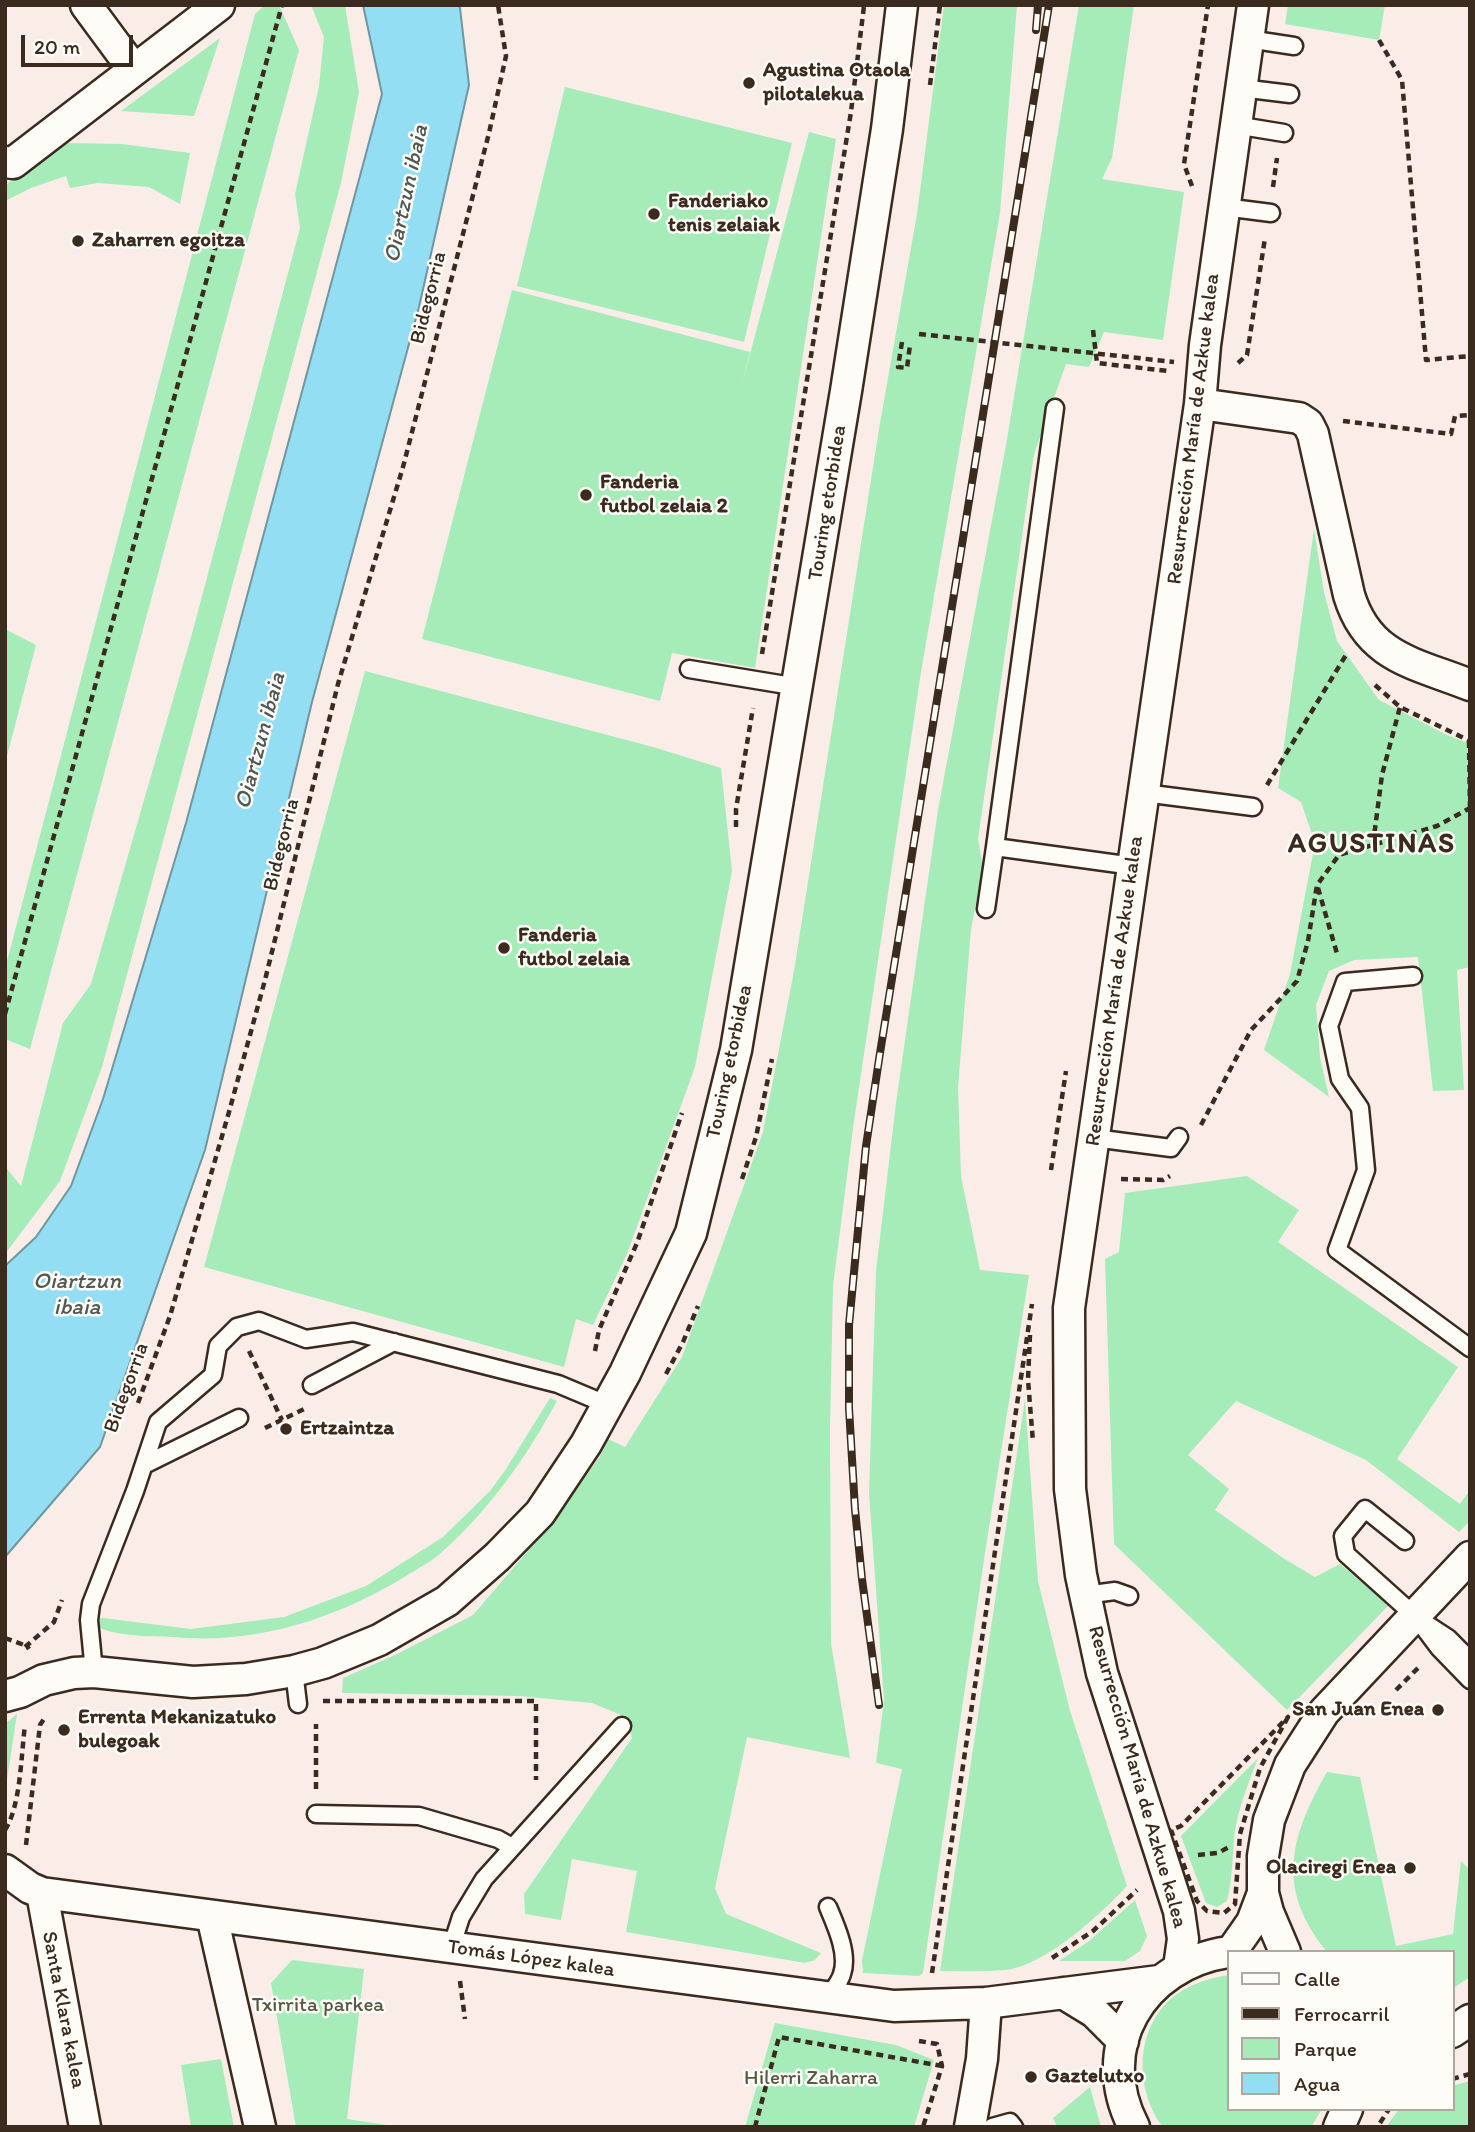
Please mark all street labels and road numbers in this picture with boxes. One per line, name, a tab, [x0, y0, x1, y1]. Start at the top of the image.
street label: Bidegorria	[405, 249, 453, 347]
street label: Resurrección María de Azkue kalea	[1162, 272, 1226, 586]
street label: Touring etorbidea	[803, 424, 853, 582]
street label: Bidegorria	[258, 796, 306, 894]
street label: Resurrección María de Azkue kalea	[1081, 834, 1149, 1148]
street label: Touring etorbidea	[701, 983, 759, 1141]
street label: Bidegorria	[99, 1339, 155, 1437]
street label: Resurrección María de Azkue kalea	[1082, 1623, 1192, 1931]
street label: Santa Klara kalea	[35, 1929, 91, 2091]
street label: Tomás López kalea	[446, 1935, 616, 1983]

